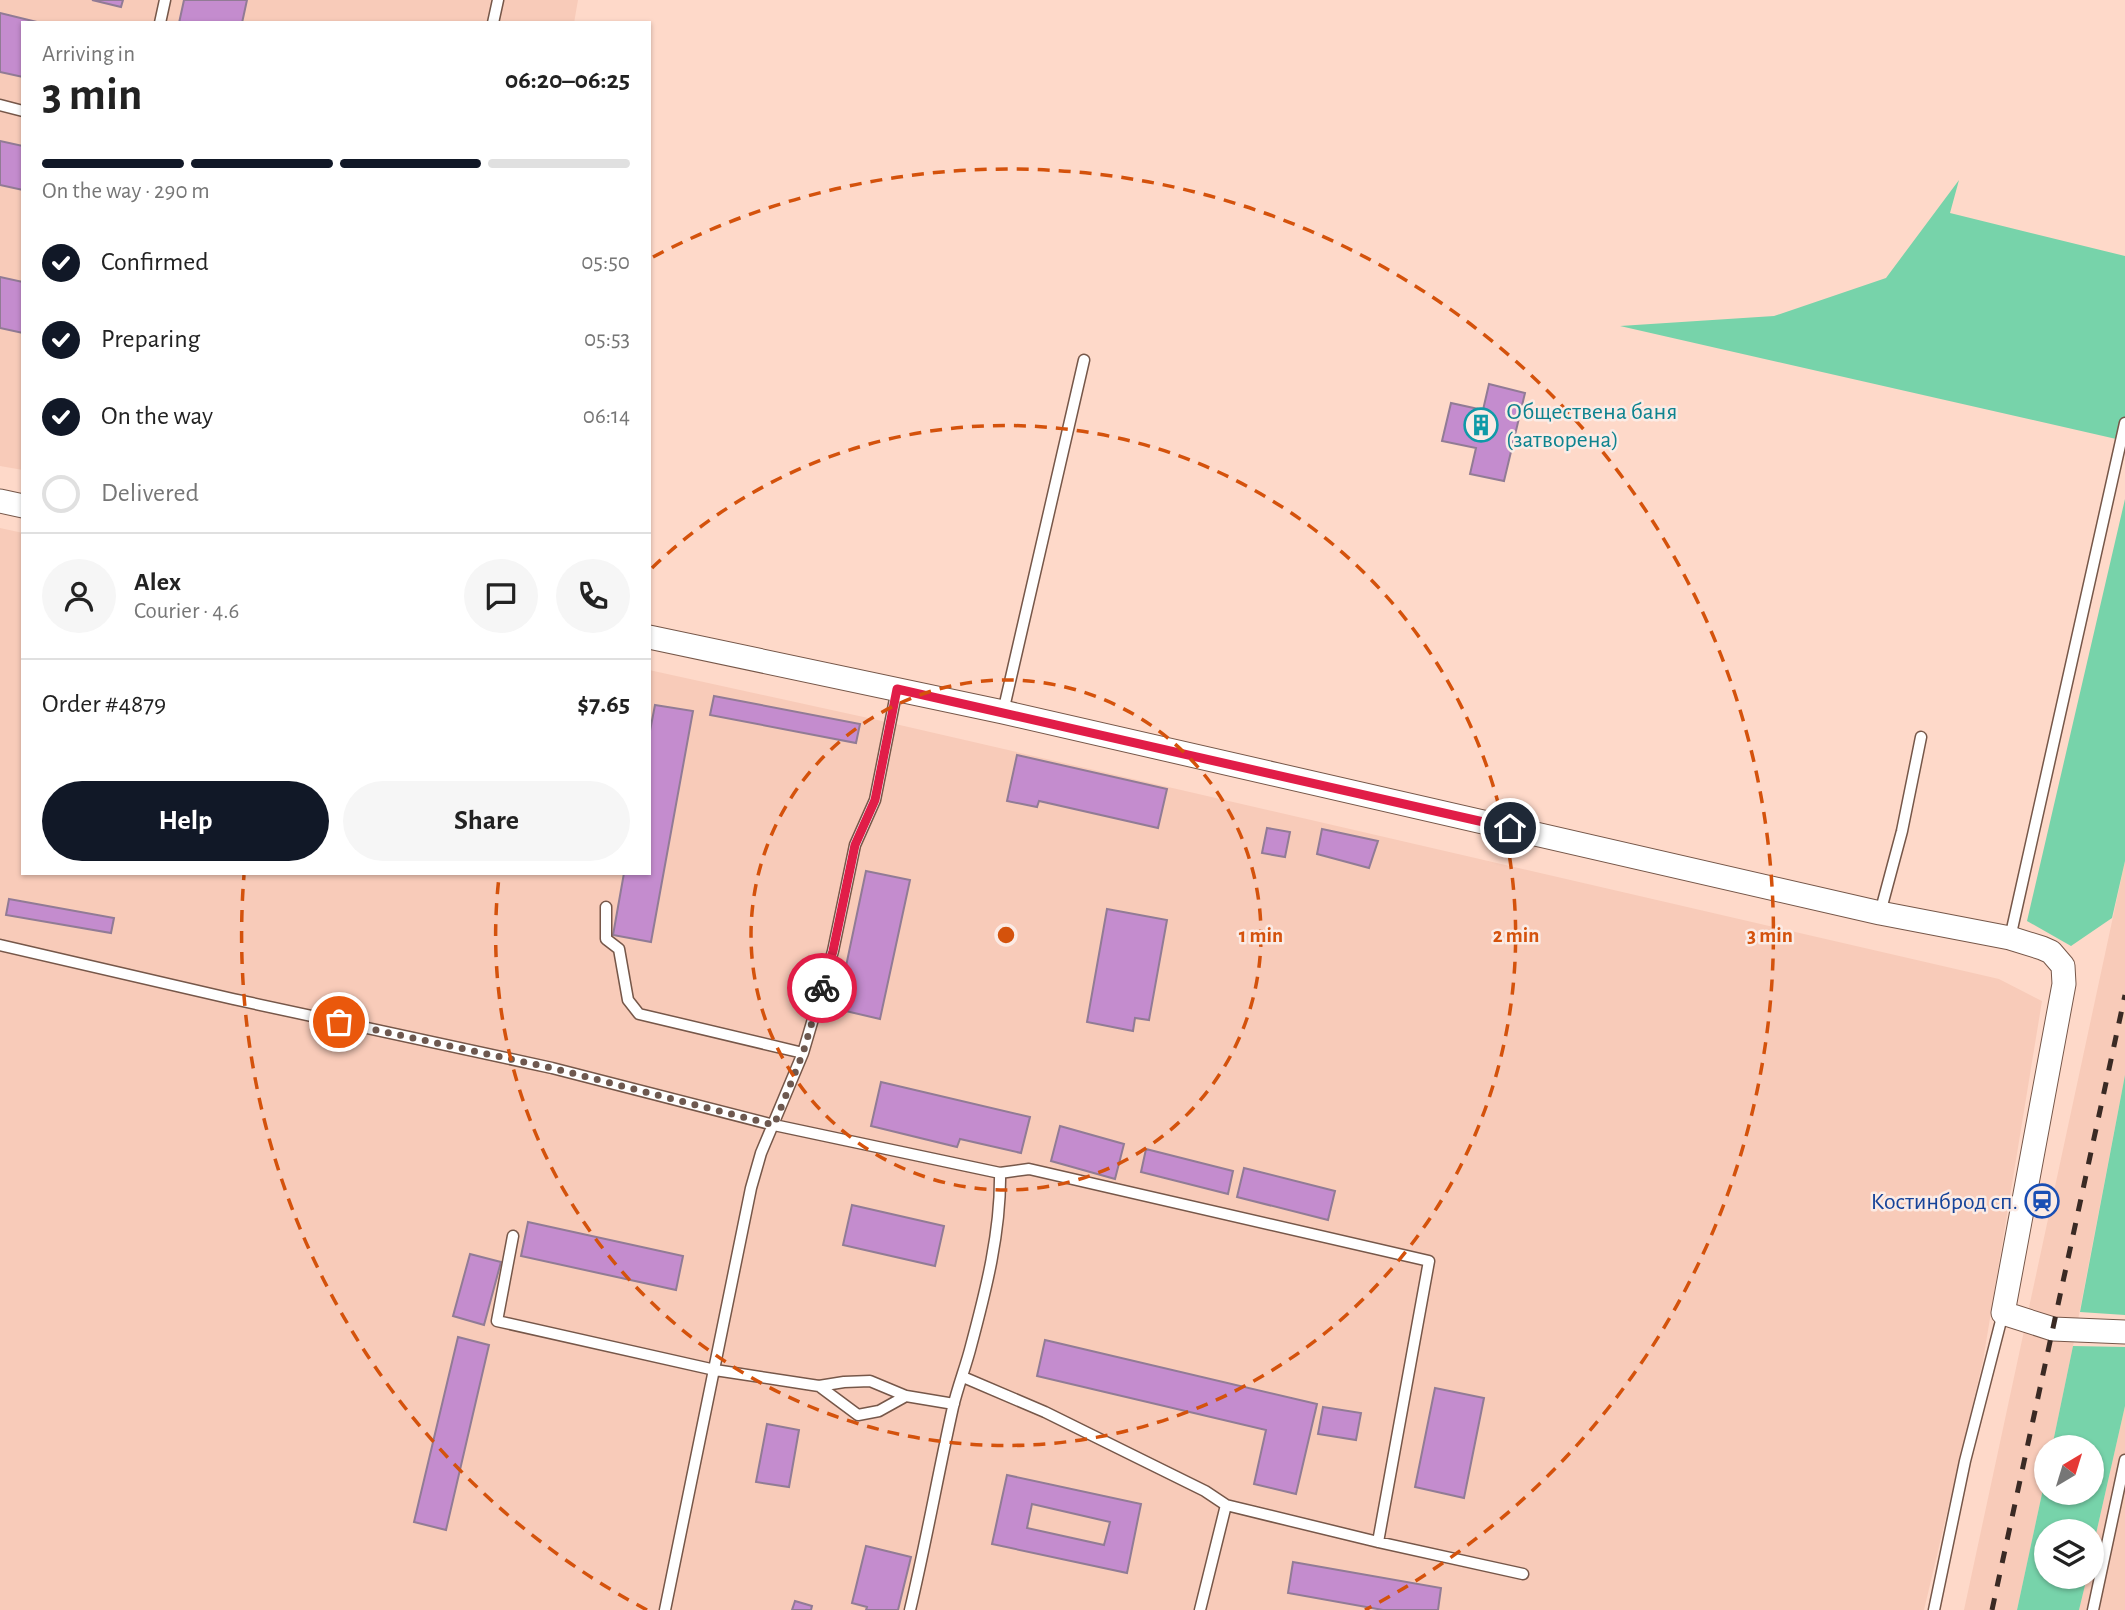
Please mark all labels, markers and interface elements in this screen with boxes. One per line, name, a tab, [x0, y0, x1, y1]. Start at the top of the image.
text: Arriving in	[42, 43, 135, 66]
text: 06:20–06:25	[505, 67, 630, 93]
text: 3 min	[42, 72, 142, 118]
text: On the way · 290 m	[42, 180, 210, 203]
icon: check	[42, 244, 80, 282]
text: Confirmed	[101, 249, 209, 275]
text: 05:50	[581, 251, 630, 274]
icon: check	[42, 321, 80, 359]
text: Preparing	[101, 326, 200, 352]
text: 05:53	[584, 328, 630, 351]
icon: check	[42, 398, 80, 436]
place label: Обществена баня (затворена)	[1506, 400, 1677, 452]
text: On the way	[101, 403, 213, 429]
text: 06:14	[583, 405, 630, 428]
building icon: Обществена баня (затворена)	[1462, 406, 1500, 444]
text: Delivered	[101, 480, 199, 506]
button: person	[42, 559, 116, 633]
button: chat	[464, 559, 538, 633]
button: phone	[556, 559, 630, 633]
text: Alex	[134, 569, 181, 595]
text: Courier · 4.6	[134, 600, 239, 623]
text: Order #4879	[42, 691, 166, 717]
text: $7.65	[577, 691, 630, 717]
button: Help	[42, 781, 329, 861]
button: Share	[343, 781, 630, 861]
pin	[1480, 798, 1540, 858]
icon: home	[1491, 809, 1529, 847]
centre of rings	[994, 923, 1018, 947]
text: 1 min	[1239, 925, 1283, 946]
text: 2 min	[1493, 925, 1539, 946]
text: 3 min	[1747, 925, 1793, 946]
courier	[787, 953, 857, 1023]
icon: bike	[803, 969, 841, 1007]
pin	[309, 992, 369, 1052]
icon: bag	[320, 1003, 358, 1041]
station icon: Костинброд сп.	[2023, 1182, 2061, 1220]
place label: Костинброд сп.	[1870, 1190, 2018, 1214]
north arrow	[2034, 1435, 2104, 1505]
map controls	[2034, 1435, 2104, 1589]
button: layers	[2034, 1519, 2104, 1589]

